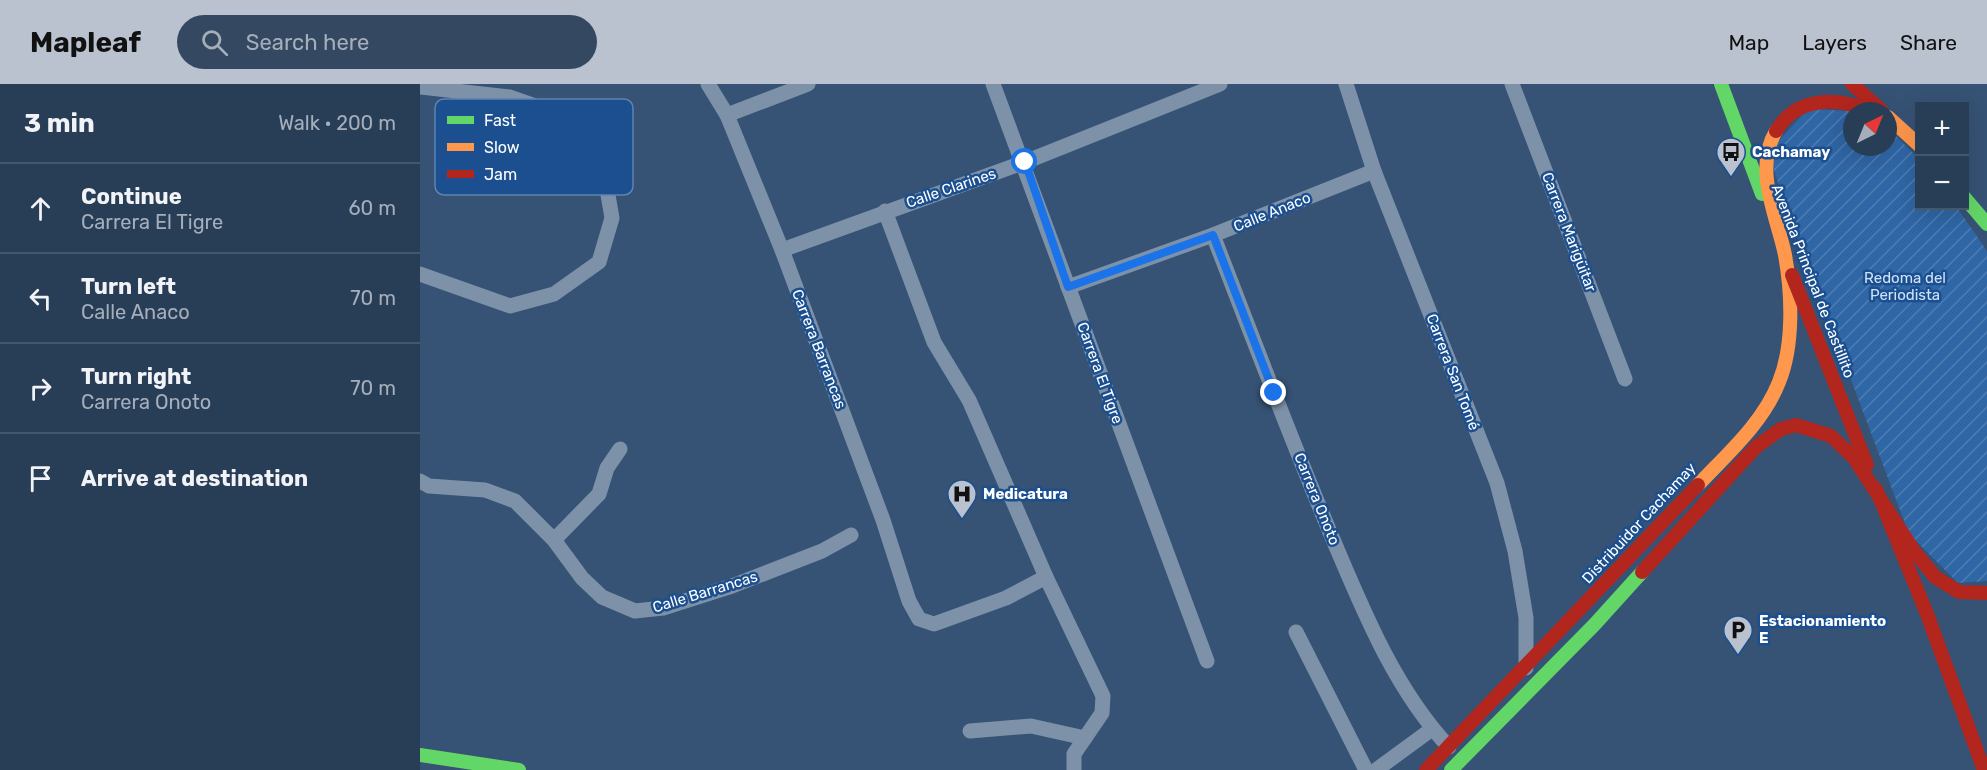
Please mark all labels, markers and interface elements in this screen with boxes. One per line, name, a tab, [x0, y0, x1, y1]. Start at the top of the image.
search box	[177, 15, 597, 69]
text: Mapleaf	[30, 26, 141, 59]
icon: search	[198, 26, 231, 59]
text: Search here	[246, 29, 369, 56]
text: Map	[1728, 30, 1769, 55]
text: Layers	[1802, 30, 1867, 55]
text: Share	[1900, 30, 1957, 55]
legend	[435, 99, 633, 195]
north arrow	[1843, 102, 1897, 156]
map controls	[1915, 102, 1969, 210]
button: +	[1915, 102, 1969, 156]
text: 3 min	[24, 108, 95, 139]
text: Walk · 200 m	[278, 111, 396, 135]
text: Fast	[484, 111, 516, 130]
bus stop icon: Cachamay	[1715, 136, 1747, 178]
text: Slow	[484, 138, 520, 157]
place label: Cachamay	[1752, 143, 1830, 161]
route start	[1011, 148, 1037, 174]
button: −	[1915, 156, 1969, 210]
street label: Calle Clarines	[904, 164, 999, 212]
text: Jam	[484, 165, 517, 184]
street label: Carrera Marigüitar	[1538, 170, 1600, 295]
street label: Avenida Principal de Castillito	[1768, 182, 1858, 380]
text: Continue	[81, 183, 182, 210]
street label: Calle Anaco	[1231, 188, 1313, 236]
icon: ahead	[24, 192, 57, 225]
text: 60 m	[349, 196, 396, 220]
text: Carrera El Tigre	[81, 210, 223, 234]
park label: Redoma del Periodista	[1864, 269, 1946, 304]
text: Turn left	[81, 273, 176, 300]
icon: left	[24, 282, 57, 315]
text: 70 m	[350, 286, 396, 310]
street label: Carrera Barrancas	[788, 287, 850, 412]
text: Calle Anaco	[81, 300, 190, 324]
street label: Carrera San Tomé	[1423, 311, 1483, 433]
street label: Carrera El Tigre	[1073, 320, 1127, 426]
text: Turn right	[81, 363, 191, 390]
icon: right	[24, 372, 57, 405]
text: 70 m	[350, 376, 396, 400]
route end	[1260, 379, 1286, 405]
text: Carrera Onoto	[81, 390, 211, 414]
street label: Carrera Onoto	[1290, 450, 1344, 548]
street label: Distribuidor Cachamay	[1578, 459, 1700, 587]
icon: arrive	[24, 462, 57, 495]
text: Arrive at destination	[81, 465, 308, 492]
hospital icon: Medicatura	[946, 478, 978, 520]
place label: Medicatura	[983, 485, 1068, 503]
street label: Calle Barrancas	[650, 567, 760, 617]
place label: Estacionamiento E	[1759, 612, 1886, 647]
parking icon: Estacionamiento E	[1722, 614, 1754, 656]

